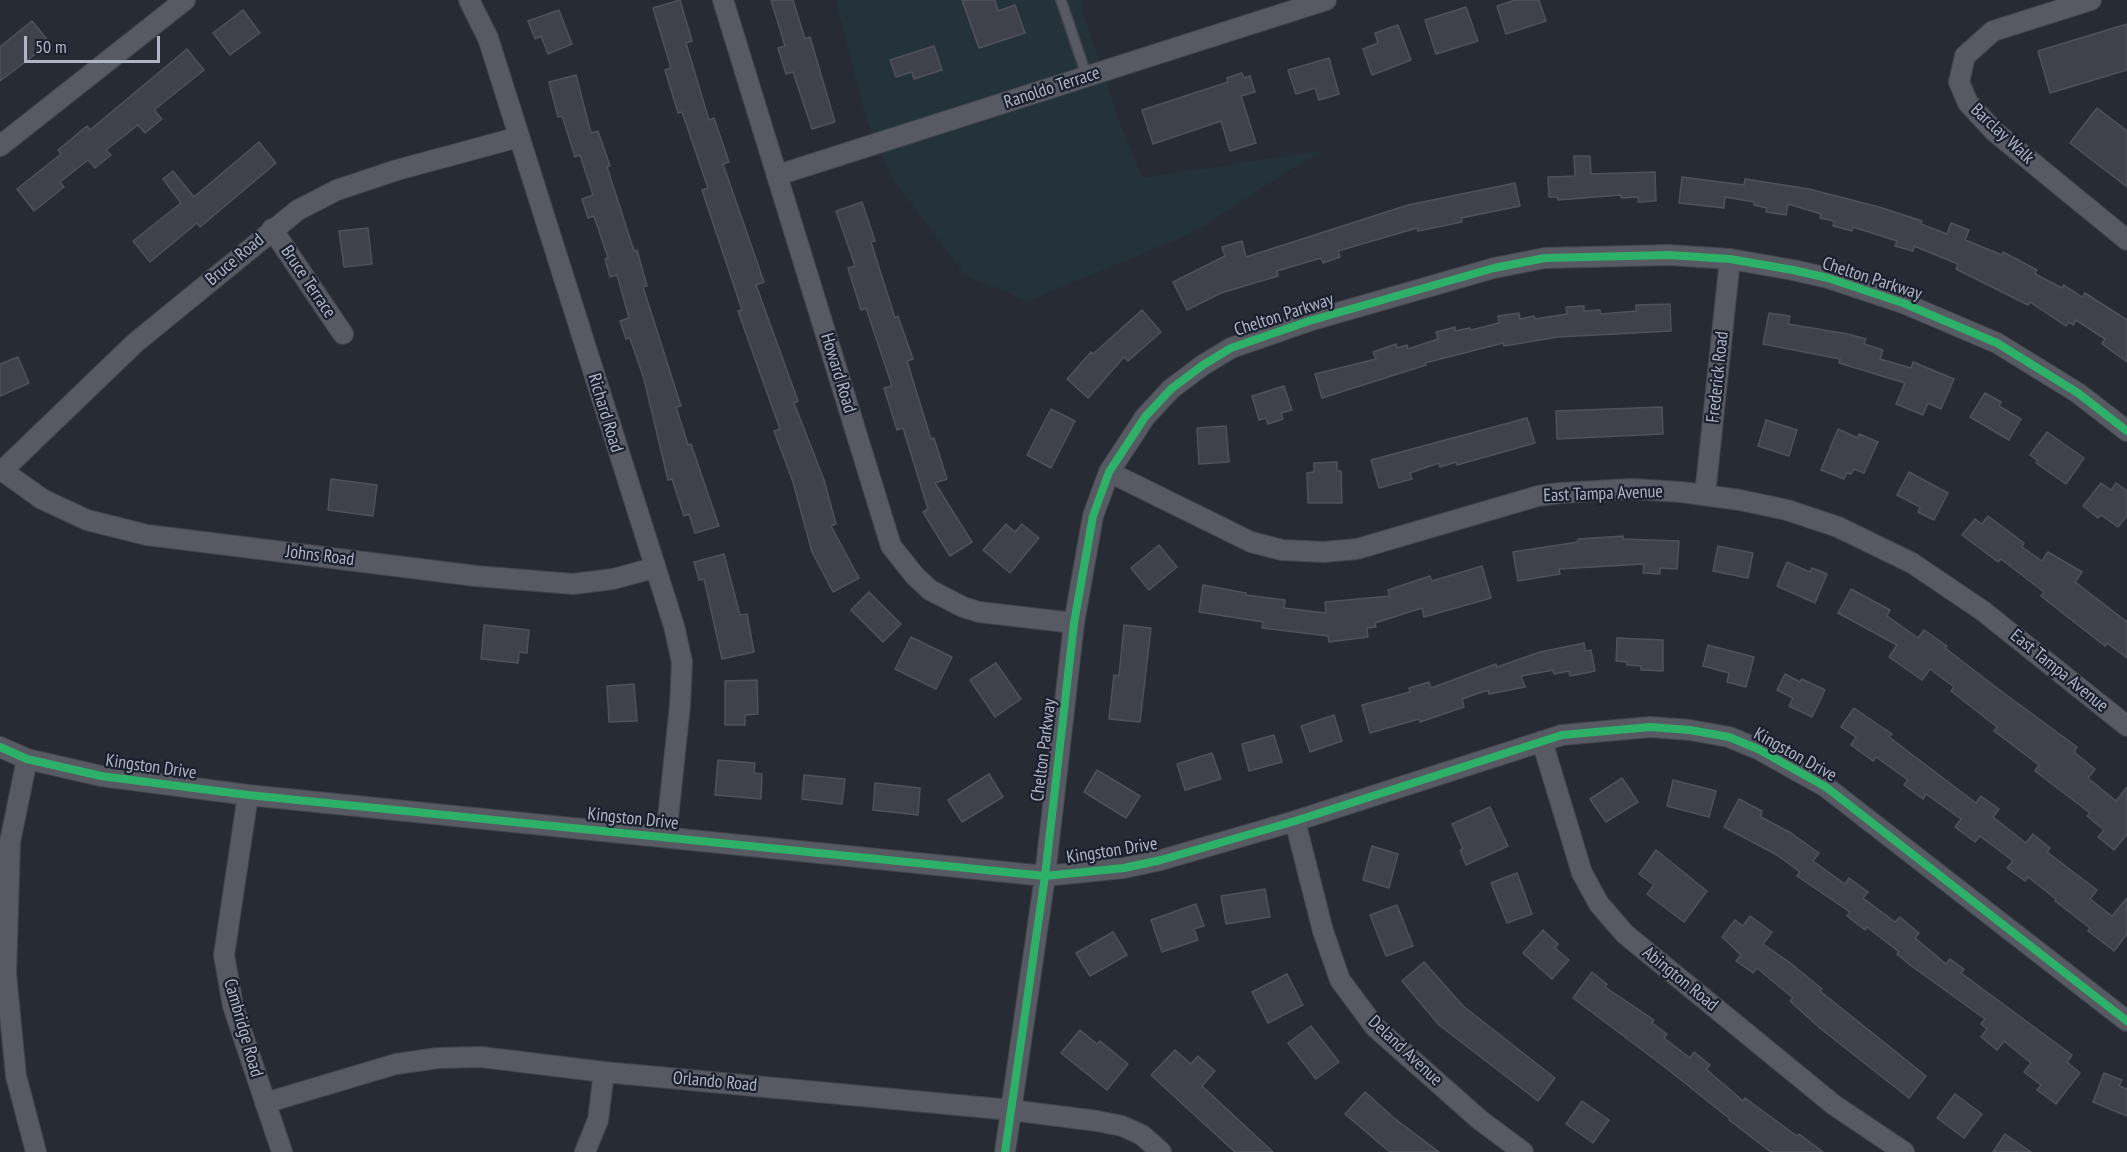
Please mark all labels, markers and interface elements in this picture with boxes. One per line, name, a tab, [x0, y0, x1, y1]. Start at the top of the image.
scale bar	[27, 24, 164, 62]
text: 50 m	[35, 35, 67, 58]
street label: Ranoldo Terrace	[1001, 62, 1103, 114]
street label: Barclay Walk	[1966, 99, 2038, 169]
street label: Bruce Road	[202, 229, 268, 291]
street label: Bruce Terrace	[276, 242, 340, 322]
street label: Chelton Parkway	[1819, 253, 1925, 305]
street label: Chelton Parkway	[1231, 289, 1337, 341]
street label: Howard Road	[816, 330, 860, 416]
street label: Frederick Road	[1702, 330, 1734, 424]
street label: Richard Road	[583, 371, 627, 455]
street label: East Tampa Avenue	[1543, 481, 1663, 507]
street label: Johns Road	[285, 541, 355, 571]
street label: East Tampa Avenue	[2006, 625, 2112, 717]
street label: Chelton Parkway	[1027, 697, 1061, 803]
street label: Kingston Drive	[1750, 723, 1840, 787]
street label: Kingston Drive	[104, 750, 198, 784]
street label: Kingston Drive	[586, 803, 680, 835]
street label: Kingston Drive	[1065, 833, 1159, 869]
street label: Abington Road	[1638, 942, 1722, 1016]
street label: Cambridge Road	[219, 976, 267, 1080]
street label: Deland Avenue	[1364, 1011, 1446, 1091]
street label: Orlando Road	[672, 1068, 758, 1096]

